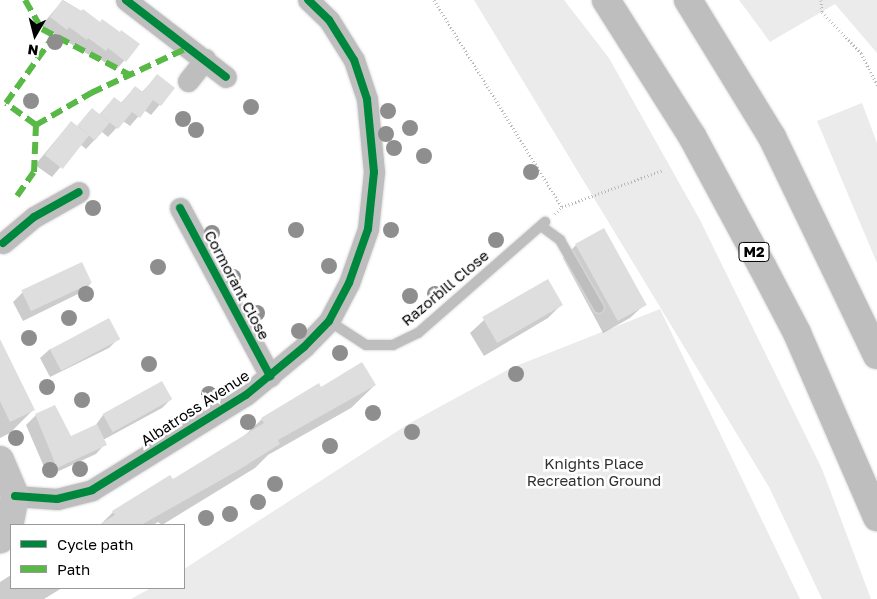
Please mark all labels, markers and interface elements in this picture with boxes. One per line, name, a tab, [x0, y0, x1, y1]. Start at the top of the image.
north arrow	[10, 10, 60, 60]
text: N	[26, 41, 39, 60]
street label: Cormorant Close	[201, 227, 273, 343]
road number: M2	[738, 240, 770, 264]
street label: Razorbill Close	[398, 246, 492, 330]
street label: Albatross Avenue	[138, 366, 252, 450]
park label: Knights Place Recreation Ground	[527, 454, 661, 489]
legend	[10, 524, 185, 589]
text: Cycle path	[57, 535, 133, 553]
text: Path	[57, 560, 90, 578]

